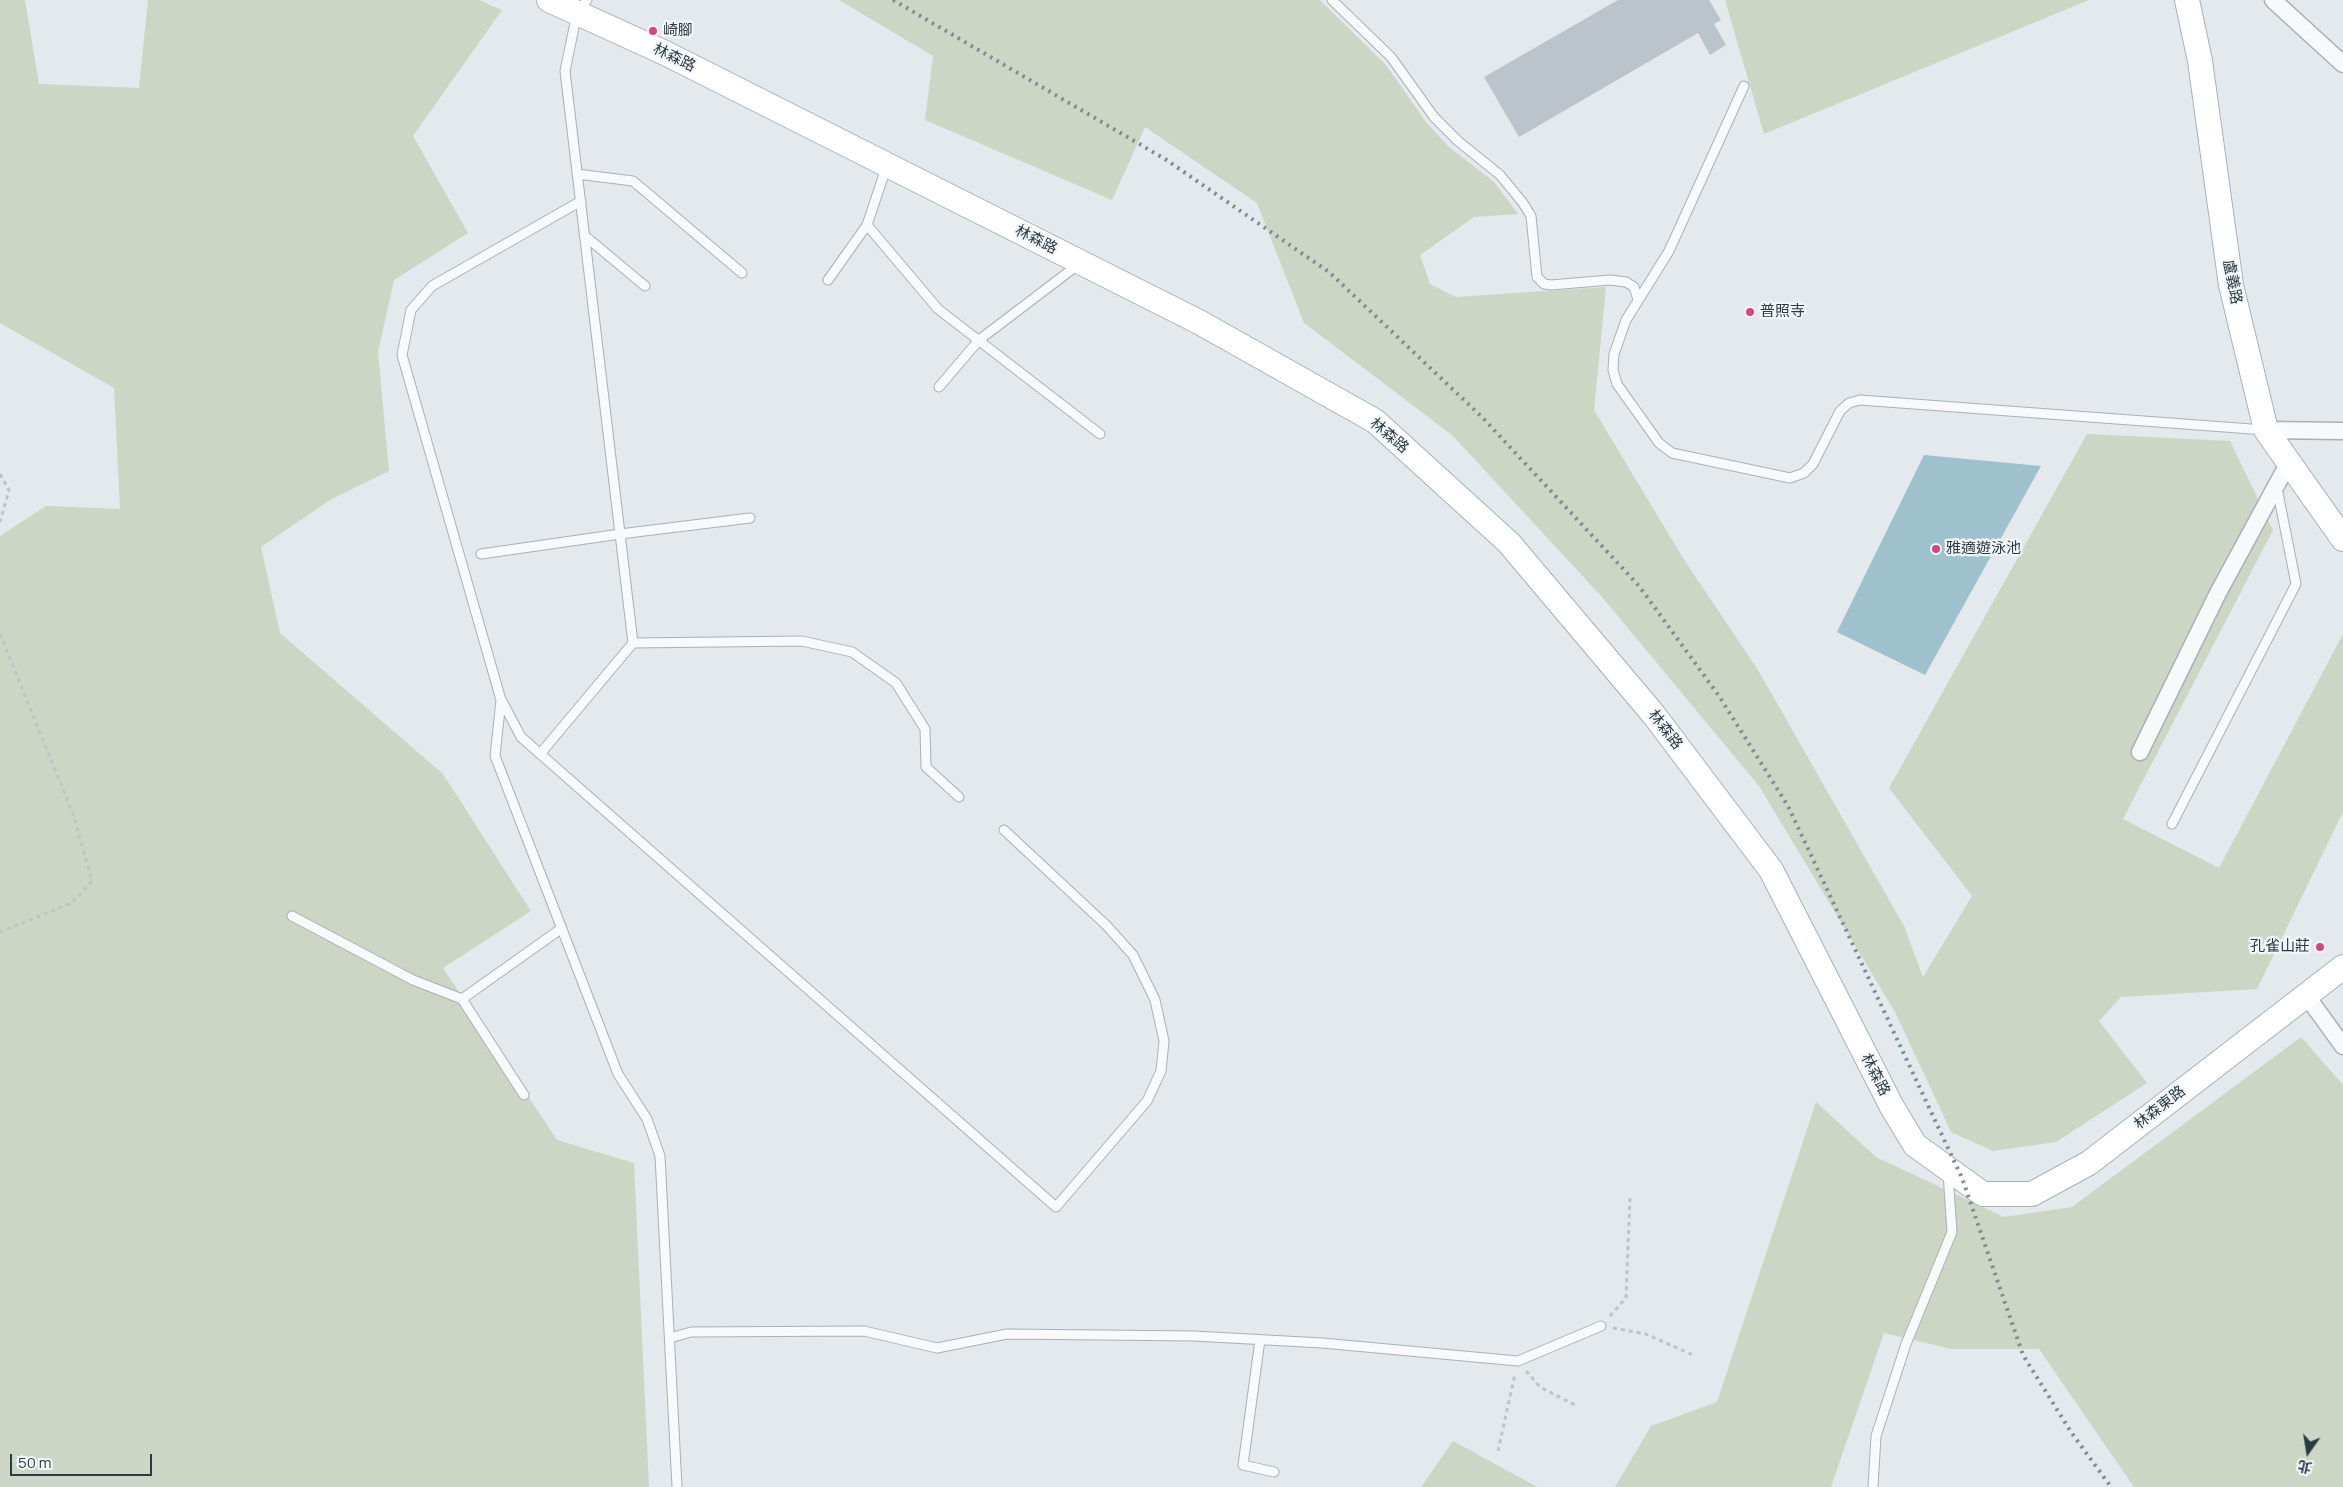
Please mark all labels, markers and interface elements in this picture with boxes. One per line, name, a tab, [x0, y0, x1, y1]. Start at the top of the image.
place label: 崎腳	[663, 22, 693, 40]
marker: 崎腳	[647, 25, 659, 37]
street label: 林森路	[650, 40, 698, 76]
street label: 林森路	[1012, 222, 1060, 258]
street label: 盧義路	[2219, 258, 2245, 306]
place label: 普照寺	[1760, 303, 1805, 321]
marker: 普照寺	[1744, 306, 1756, 318]
street label: 林森路	[1366, 415, 1412, 457]
place label: 雅適遊泳池	[1946, 540, 2021, 558]
marker: 雅適遊泳池	[1930, 543, 1942, 555]
street label: 林森路	[1644, 707, 1686, 753]
place label: 孔雀山莊	[2250, 938, 2310, 956]
marker: 孔雀山莊	[2314, 941, 2326, 953]
street label: 林森路	[1857, 1051, 1893, 1099]
street label: 林森東路	[2131, 1082, 2189, 1134]
north arrow	[2283, 1427, 2333, 1477]
scale bar	[12, 1444, 155, 1476]
text: 50 m	[18, 1452, 52, 1473]
text: 北	[2296, 1456, 2313, 1478]

